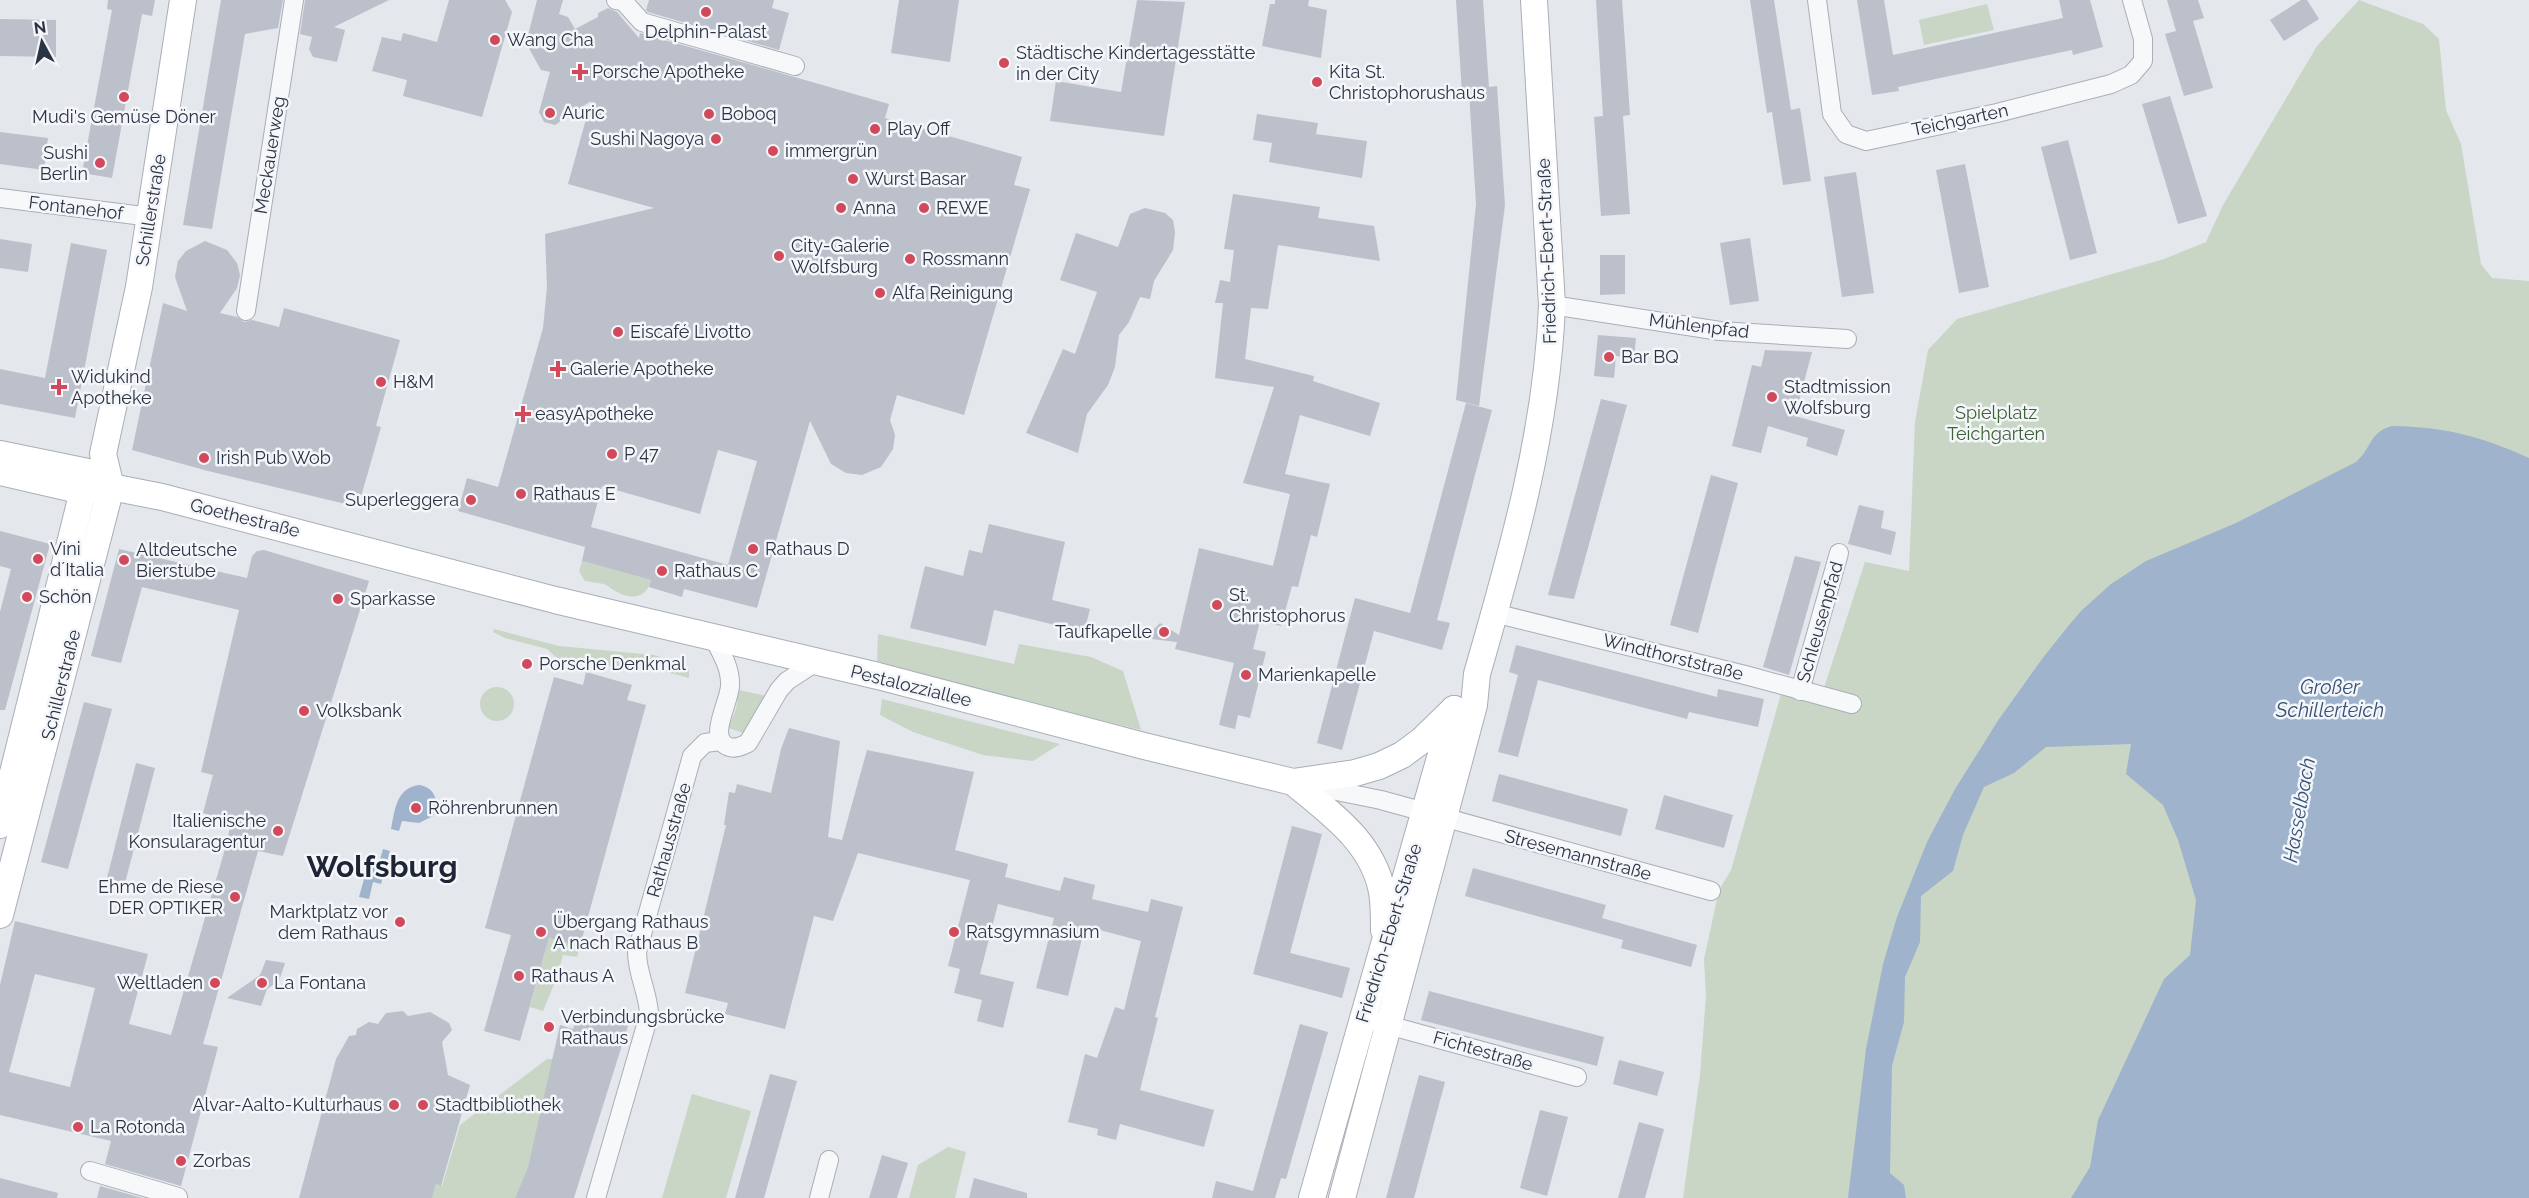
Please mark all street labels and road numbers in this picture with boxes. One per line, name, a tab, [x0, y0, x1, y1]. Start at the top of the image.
street label: Meckauerweg	[250, 95, 289, 215]
street label: Teichgarten	[1910, 99, 2010, 140]
street label: Schillerstraße	[131, 152, 170, 267]
street label: Friedrich-Ebert-Straße	[1533, 157, 1560, 344]
street label: Fontanehof	[28, 191, 126, 224]
street label: Mühlenpfad	[1648, 309, 1750, 342]
street label: Goethestraße	[188, 494, 303, 541]
street label: Schleusenpfad	[1792, 559, 1847, 685]
street label: Schillerstraße	[37, 627, 85, 742]
street label: Windthorststraße	[1601, 629, 1746, 684]
street label: Pestalozziallee	[848, 660, 974, 711]
street label: Rathausstraße	[642, 780, 695, 900]
street label: Stresemannstraße	[1502, 825, 1654, 884]
street label: Friedrich-Ebert-Straße	[1351, 840, 1426, 1025]
street label: Fichtestraße	[1431, 1026, 1536, 1075]

